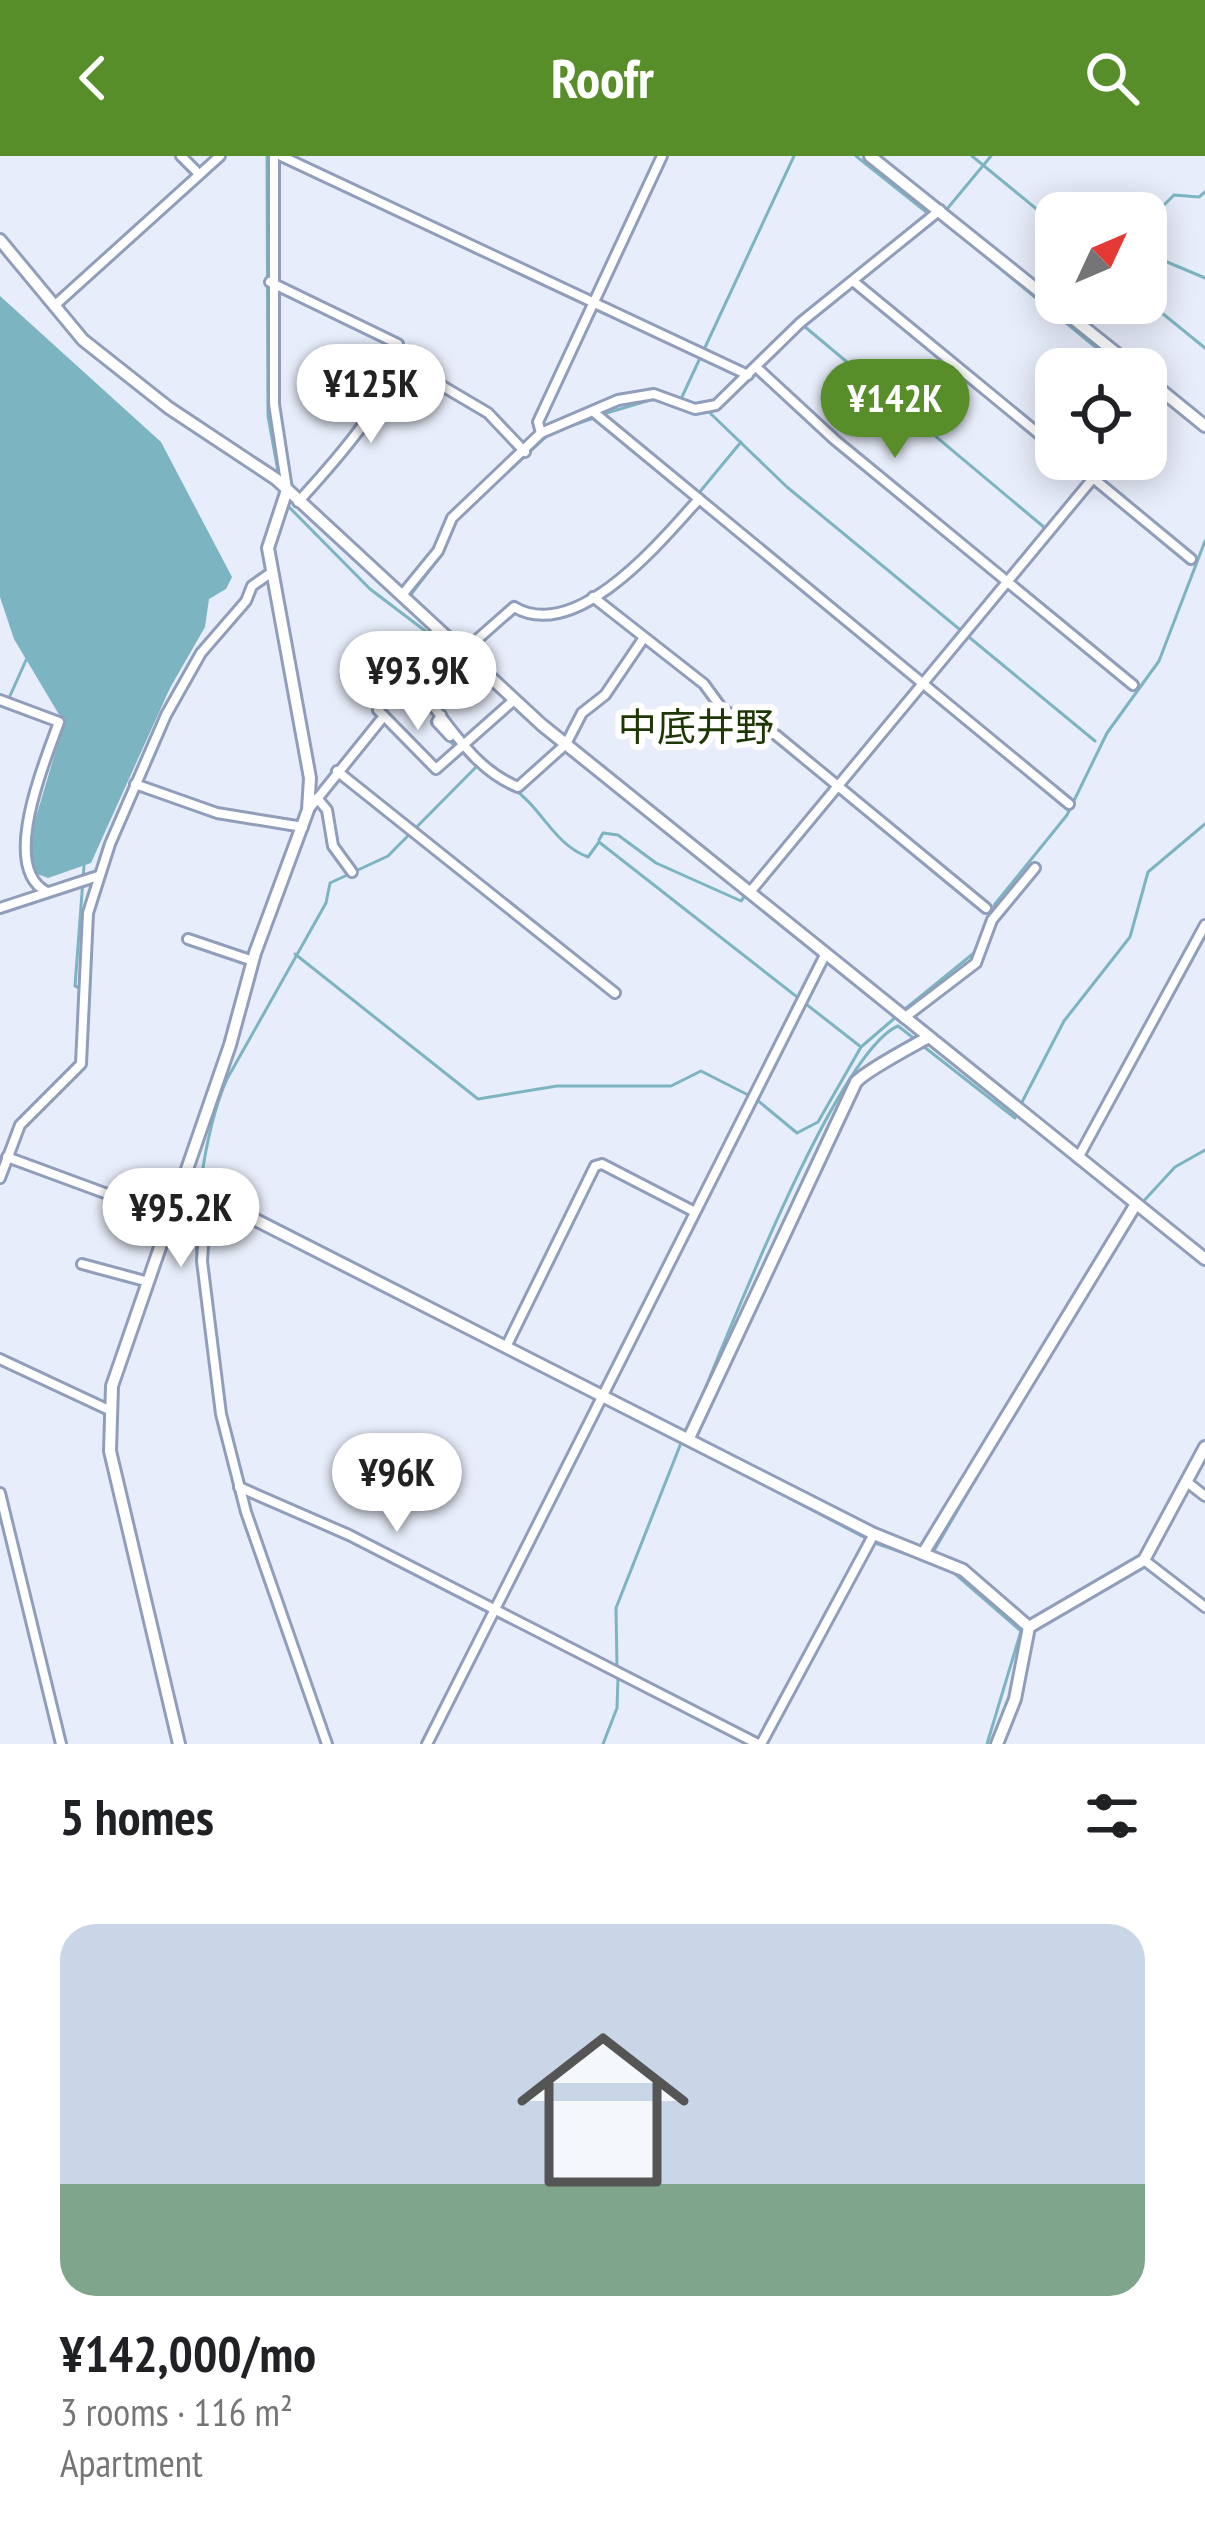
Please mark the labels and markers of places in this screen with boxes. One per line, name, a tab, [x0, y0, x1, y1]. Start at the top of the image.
pin: ¥125K	[287, 344, 455, 446]
pin: ¥142K	[811, 359, 979, 461]
pin: ¥93.9K	[320, 631, 516, 733]
pin: ¥95.2K	[83, 1168, 279, 1270]
pin: ¥96K	[326, 1433, 468, 1535]

